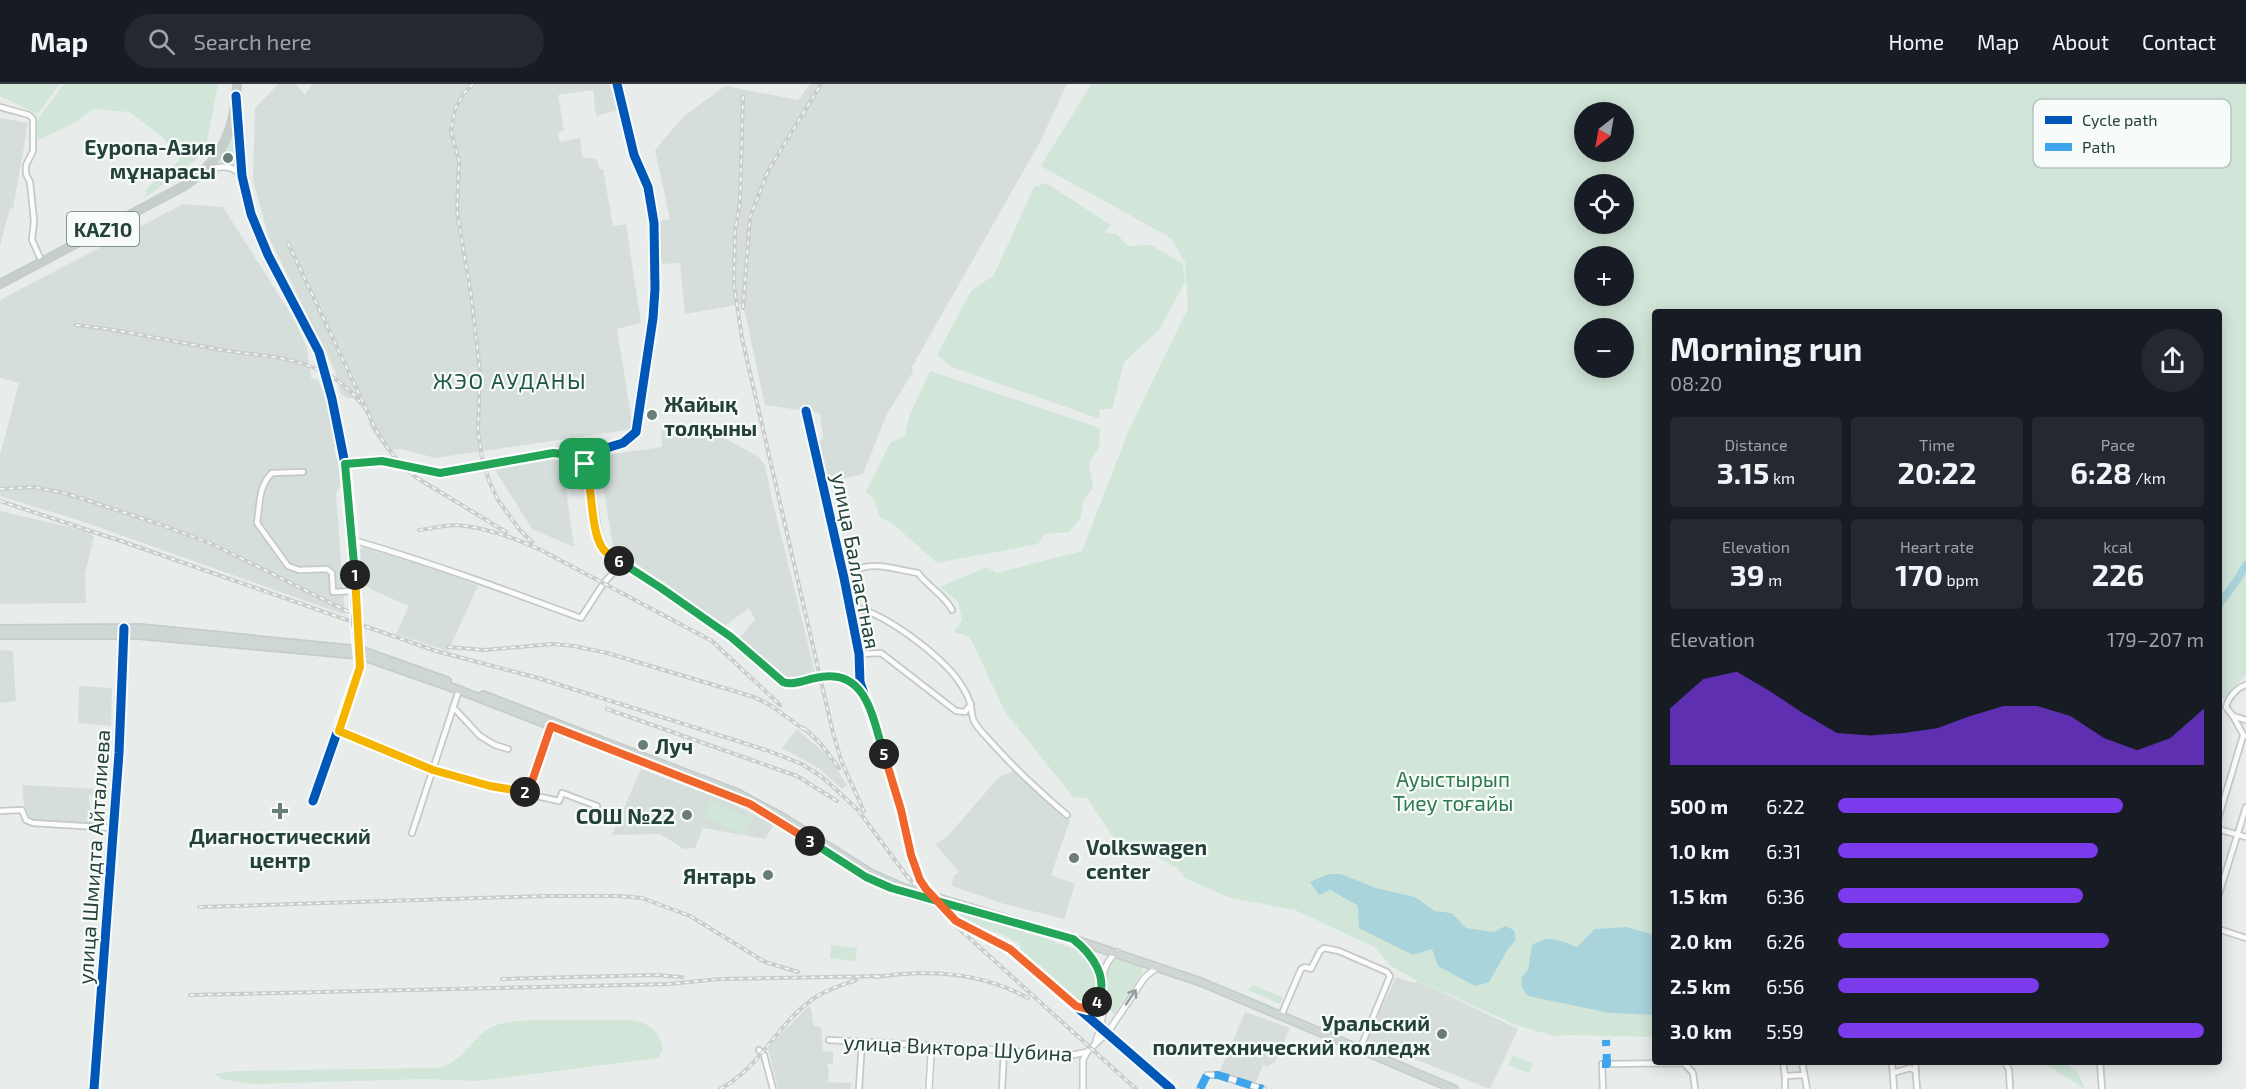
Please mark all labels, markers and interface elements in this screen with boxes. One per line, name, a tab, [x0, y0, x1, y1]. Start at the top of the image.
search box	[124, 14, 544, 68]
text: Map	[30, 24, 88, 58]
icon: search	[145, 25, 178, 58]
text: Search here	[193, 28, 312, 54]
text: Home	[1888, 29, 1944, 54]
text: Map	[1977, 29, 2019, 54]
text: About	[2052, 29, 2109, 54]
text: Contact	[2142, 29, 2216, 54]
legend	[2033, 99, 2231, 168]
north arrow	[1574, 102, 1634, 162]
map controls	[1574, 102, 1634, 378]
text: Cycle path	[2082, 110, 2158, 129]
place label: Еуропа-Азия мұнарасы	[84, 134, 216, 183]
text: Path	[2082, 137, 2116, 156]
marker: Еуропа-Азия мұнарасы	[221, 151, 235, 165]
button: locate	[1574, 174, 1634, 234]
road number: KAZ10	[67, 212, 139, 246]
button: +	[1574, 246, 1634, 306]
button: −	[1574, 318, 1634, 378]
text: Morning run	[1670, 328, 1862, 368]
button: share	[2141, 329, 2204, 392]
district label: ЖЭО АУДАНЫ	[433, 367, 587, 393]
text: 08:20	[1670, 371, 1722, 395]
place label: Жайық толқыны	[664, 391, 757, 440]
marker: Жайық толқыны	[645, 408, 659, 422]
text: Distance	[1724, 435, 1788, 454]
text: Time	[1919, 435, 1955, 454]
text: Pace	[2101, 435, 2135, 454]
pin	[559, 438, 610, 489]
icon: arrive	[568, 447, 601, 480]
text: 3.15	[1717, 454, 1769, 490]
text: 20:22	[1898, 454, 1976, 490]
text: 6:28	[2070, 454, 2132, 490]
text: km	[1769, 468, 1795, 487]
text: /km	[2132, 468, 2166, 487]
street label: улица Балластная	[827, 471, 886, 651]
text: Elevation	[1722, 537, 1790, 556]
text: Heart rate	[1900, 537, 1974, 556]
text: kcal	[2103, 537, 2133, 556]
pin: 6	[604, 546, 634, 576]
text: 6	[614, 551, 624, 570]
text: 39	[1730, 556, 1765, 592]
text: 170	[1895, 556, 1943, 592]
text: 226	[2092, 556, 2144, 592]
pin: 1	[340, 560, 370, 590]
text: 1	[352, 565, 358, 584]
text: m	[1765, 570, 1782, 589]
text: bpm	[1943, 570, 1979, 589]
text: Elevation	[1670, 627, 1755, 651]
text: 179–207 m	[2107, 627, 2204, 651]
street label: улица Шмидта Айталиева	[72, 729, 115, 985]
place label: Луч	[655, 733, 693, 758]
marker: Луч	[636, 738, 650, 752]
pin: 5	[869, 739, 899, 769]
text: 5	[880, 744, 888, 763]
park label: Ауыстырып Тиеу тоғайы	[1393, 766, 1513, 816]
pin: 2	[510, 777, 540, 807]
text: 2	[520, 782, 530, 801]
text: 500 m	[1670, 794, 1728, 818]
text: 6:22	[1766, 794, 1805, 818]
marker: Диагностический центр	[271, 802, 289, 820]
place label: СОШ №22	[576, 803, 675, 828]
marker: СОШ №22	[680, 808, 694, 822]
place label: Диагностический центр	[189, 823, 371, 872]
pin: 3	[795, 826, 825, 856]
text: 3	[805, 831, 815, 850]
place label: Volkswagen center	[1086, 834, 1207, 883]
text: 1.0 km	[1670, 839, 1729, 863]
text: 6:31	[1766, 839, 1801, 863]
marker: Volkswagen center	[1067, 851, 1081, 865]
place label: Янтарь	[683, 863, 756, 888]
marker: Янтарь	[761, 868, 775, 882]
text: 1.5 km	[1670, 884, 1728, 908]
text: 6:36	[1766, 884, 1805, 908]
text: 2.0 km	[1670, 929, 1732, 953]
text: 6:26	[1766, 929, 1805, 953]
text: 2.5 km	[1670, 974, 1731, 998]
text: 6:56	[1766, 974, 1804, 998]
pin: 4	[1082, 987, 1112, 1017]
one-way arrow	[1125, 989, 1137, 1006]
text: 4	[1092, 992, 1102, 1011]
place label: Уральский политехнический колледж	[1152, 1010, 1430, 1059]
text: 3.0 km	[1670, 1019, 1732, 1043]
text: 5:59	[1766, 1019, 1804, 1043]
marker: Уральский политехнический колледж	[1435, 1027, 1449, 1041]
street label: улица Виктора Шубина	[843, 1029, 1073, 1066]

